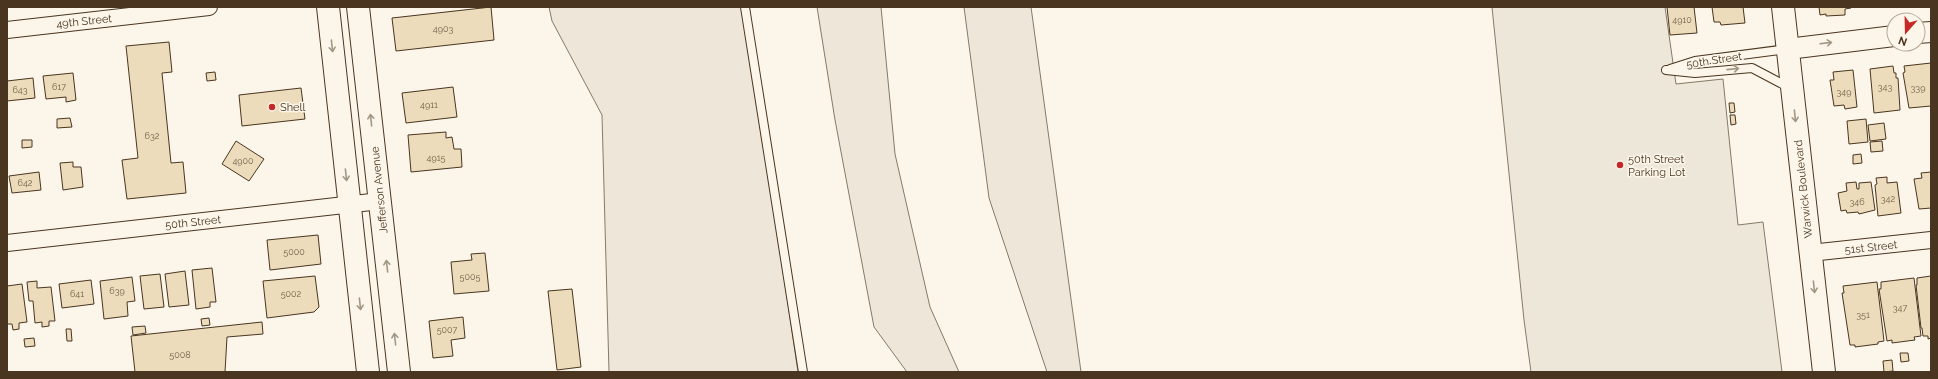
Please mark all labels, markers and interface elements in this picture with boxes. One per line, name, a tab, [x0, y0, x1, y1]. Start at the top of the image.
street label: 49th Street	[56, 12, 113, 31]
north arrow	[1886, 12, 1926, 52]
house number: 4910	[1672, 15, 1692, 25]
house number: 4903	[433, 24, 453, 34]
text: N	[1897, 33, 1909, 48]
one-way arrow	[328, 39, 336, 52]
one-way arrow	[1819, 40, 1832, 47]
street label: 50th Street	[1685, 50, 1743, 71]
one-way arrow	[1726, 65, 1739, 73]
house number: 617	[52, 82, 66, 92]
house number: 343	[1878, 82, 1892, 92]
house number: 339	[1911, 83, 1925, 93]
house number: 643	[12, 85, 28, 95]
house number: 349	[1837, 87, 1852, 97]
house number: 4911	[420, 100, 438, 110]
place label: Shell	[280, 101, 306, 114]
marker: Shell	[267, 102, 277, 112]
one-way arrow	[1791, 109, 1799, 122]
one-way arrow	[367, 114, 375, 127]
house number: 632	[145, 131, 160, 141]
street label: Warwick Boulevard	[1792, 139, 1815, 239]
street label: Jefferson Avenue	[368, 145, 391, 234]
house number: 4915	[427, 153, 446, 163]
place label: 50th Street Parking Lot	[1628, 153, 1686, 179]
house number: 4900	[232, 156, 254, 166]
marker: 50th Street Parking Lot	[1615, 160, 1625, 170]
one-way arrow	[342, 168, 350, 181]
house number: 642	[17, 178, 33, 188]
house number: 342	[1881, 194, 1896, 204]
house number: 346	[1849, 197, 1865, 207]
street label: 50th Street	[164, 213, 222, 232]
street label: 51st Street	[1844, 238, 1898, 257]
house number: 5000	[283, 247, 305, 257]
one-way arrow	[383, 260, 391, 273]
house number: 5005	[460, 272, 481, 282]
one-way arrow	[1810, 280, 1818, 293]
house number: 639	[109, 286, 125, 296]
house number: 641	[70, 289, 84, 299]
house number: 5002	[281, 289, 302, 299]
one-way arrow	[357, 297, 364, 310]
house number: 347	[1893, 303, 1907, 313]
house number: 351	[1856, 310, 1870, 320]
house number: 5007	[437, 325, 458, 335]
one-way arrow	[391, 333, 399, 346]
house number: 5008	[169, 350, 191, 360]

